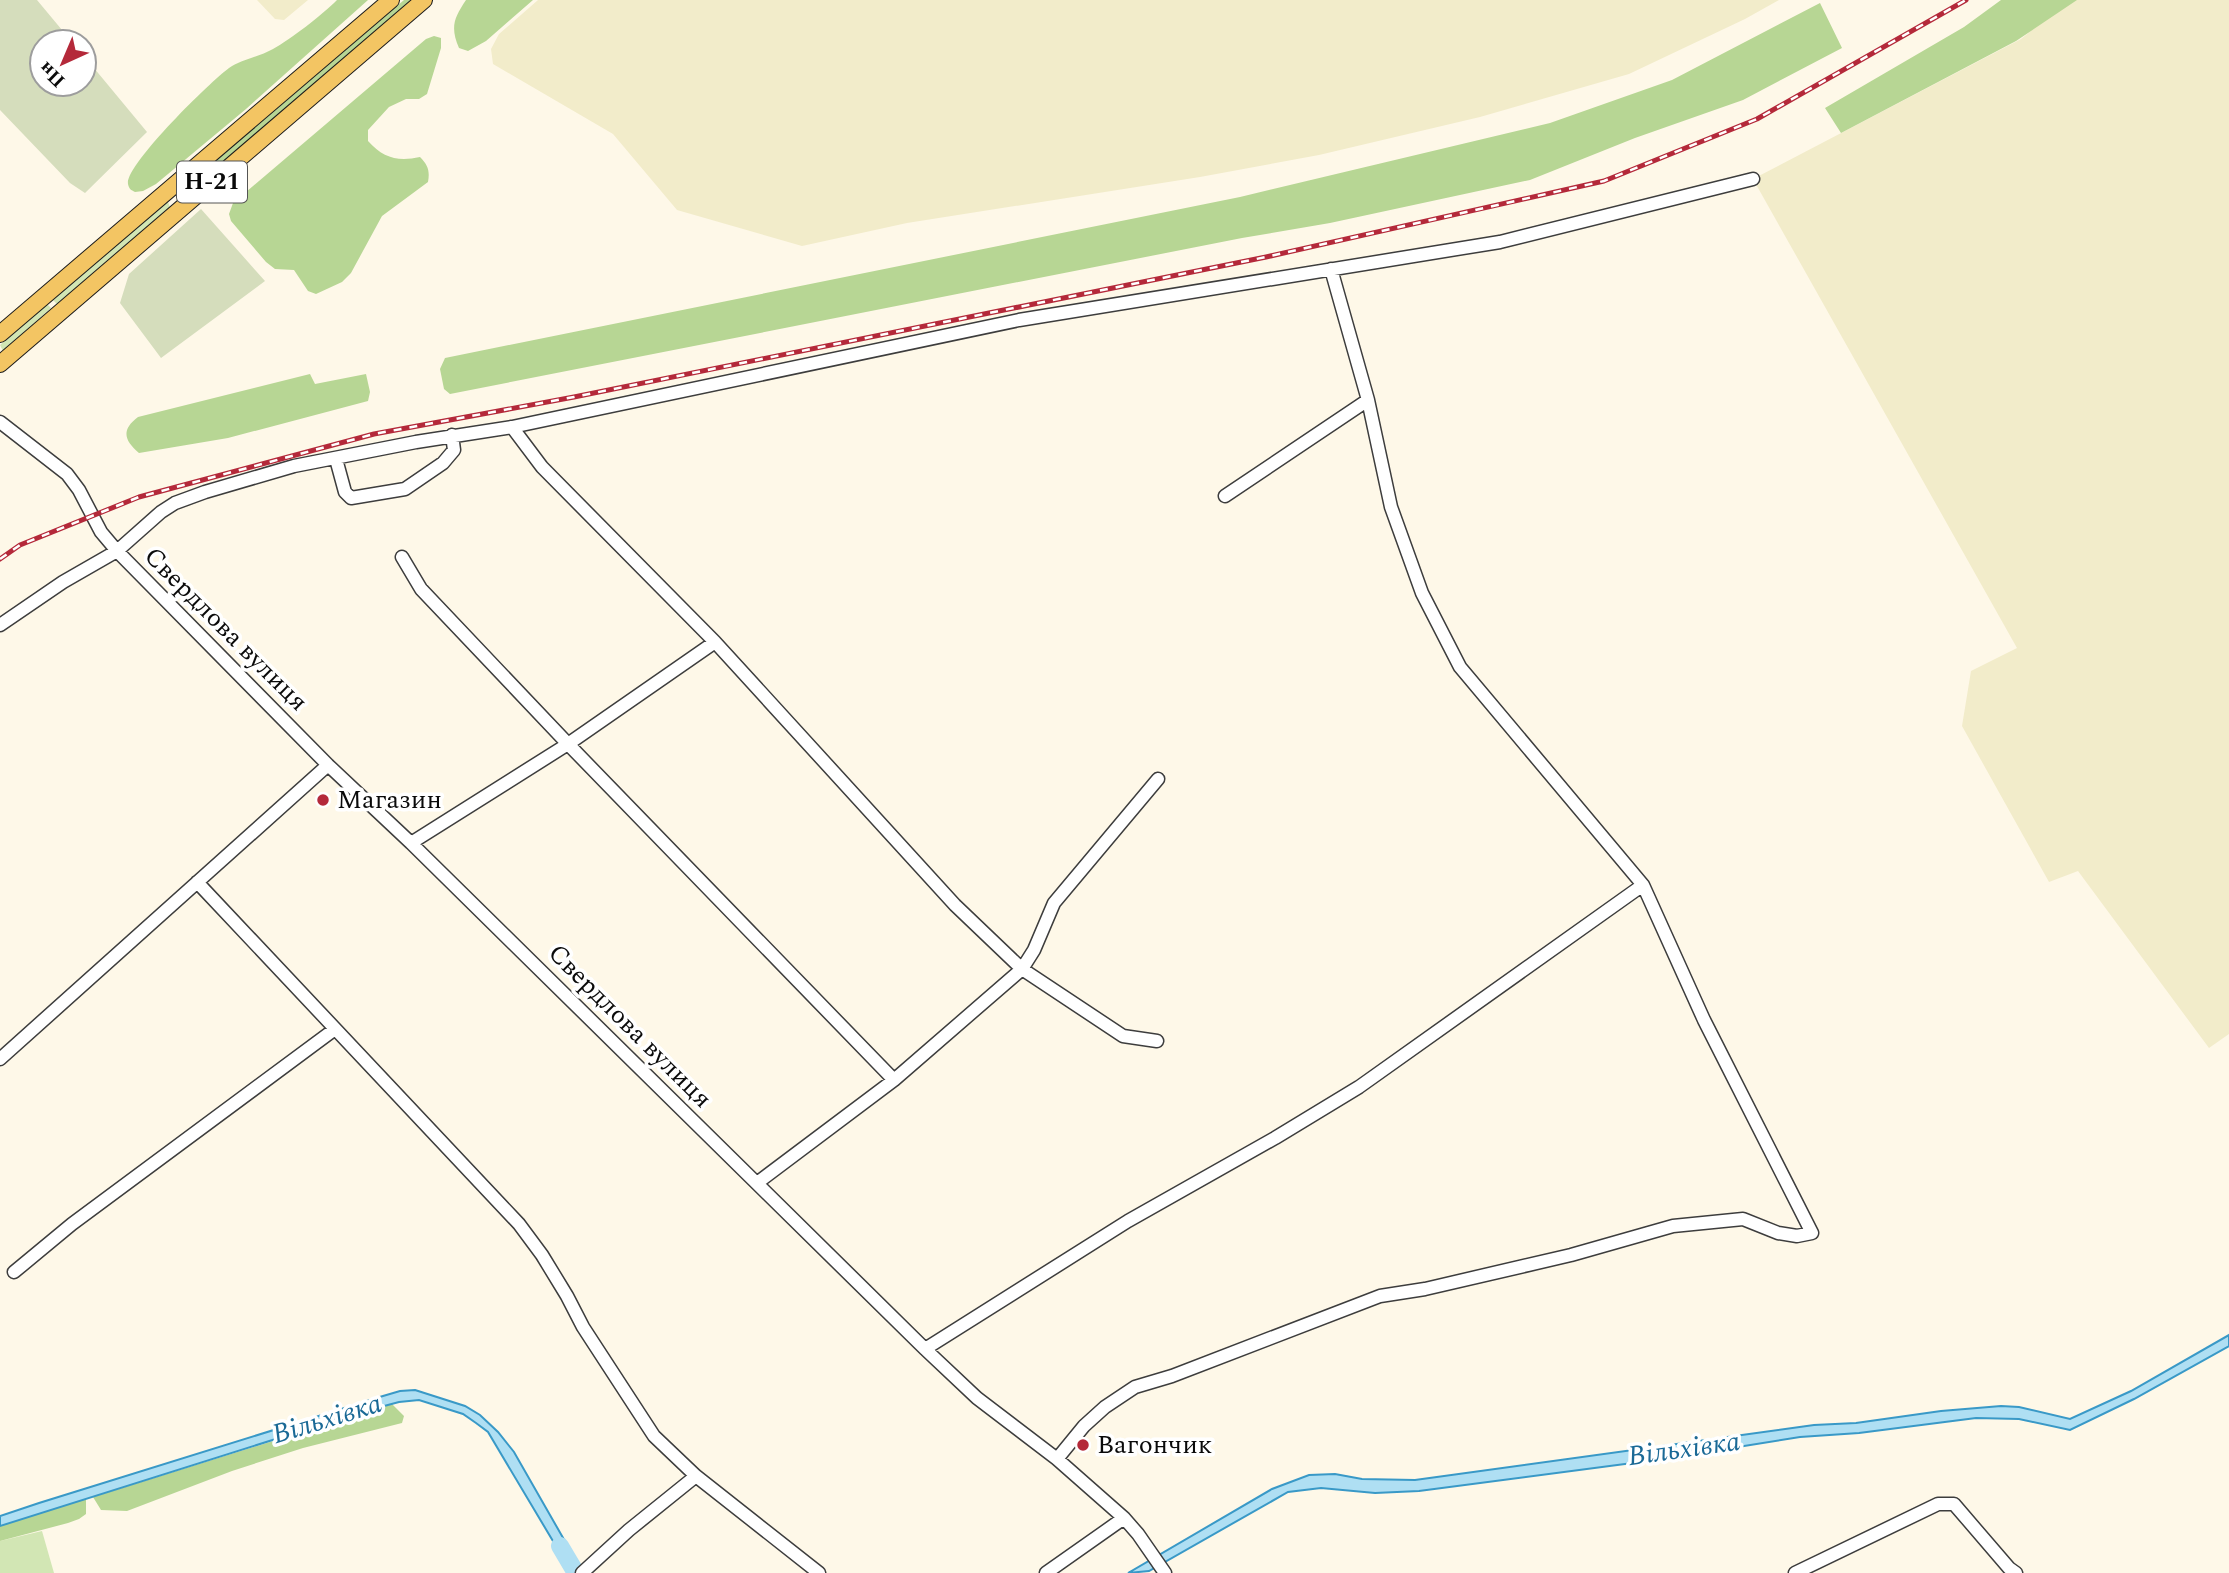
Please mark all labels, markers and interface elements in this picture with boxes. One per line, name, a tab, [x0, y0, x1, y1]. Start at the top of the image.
north arrow	[28, 28, 98, 98]
text: Пн	[32, 54, 72, 94]
road number: Н-21	[177, 162, 247, 202]
street label: Свердлова вулиця	[135, 538, 317, 720]
place label: Mагазин	[337, 780, 442, 820]
marker: Mагазин	[315, 792, 331, 808]
street label: Свердлова вулиця	[539, 935, 721, 1117]
water label: Вільхівка	[267, 1382, 387, 1456]
water label: Вільхівка	[1625, 1420, 1743, 1478]
place label: Вагончик	[1097, 1425, 1212, 1465]
marker: Вагончик	[1075, 1437, 1091, 1453]

